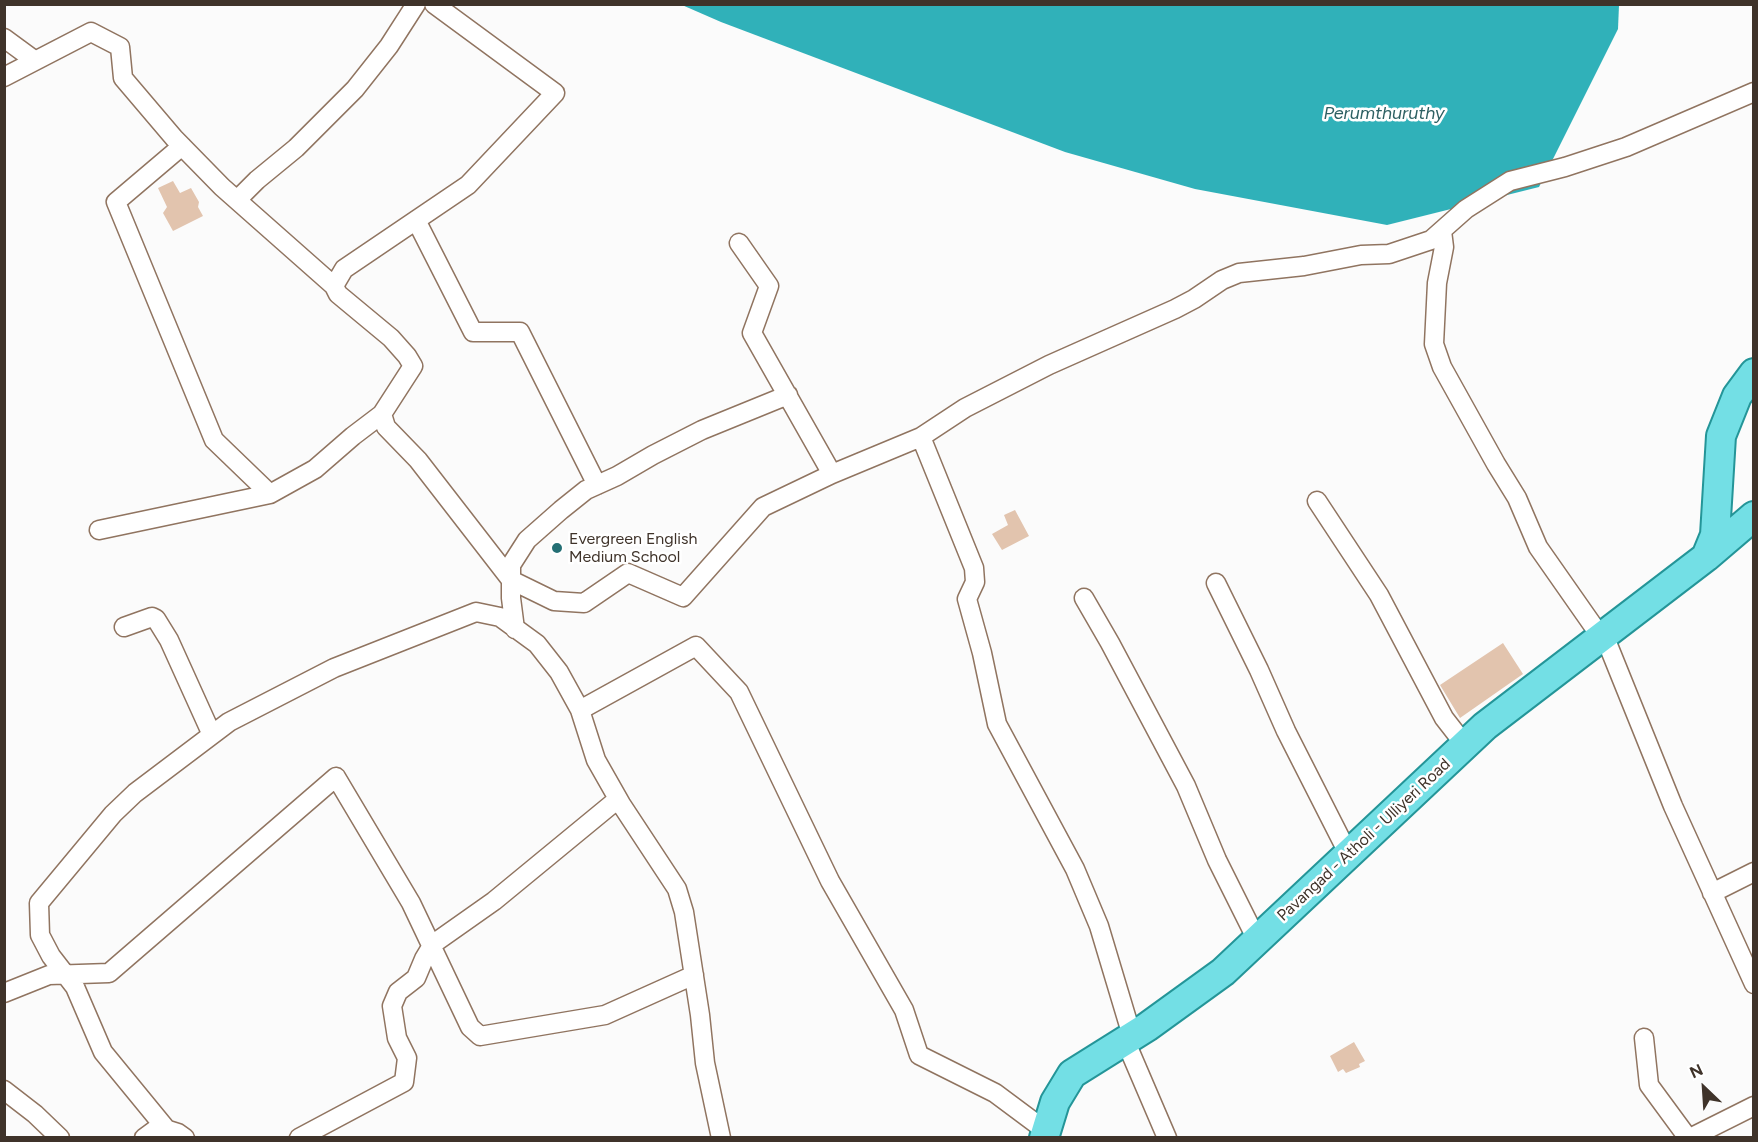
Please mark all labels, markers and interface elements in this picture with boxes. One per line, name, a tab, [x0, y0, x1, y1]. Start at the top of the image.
water label: Perumthuruthy	[1323, 103, 1445, 125]
place label: Evergreen English Medium School	[569, 529, 697, 567]
marker: Evergreen English Medium School	[550, 541, 564, 555]
street label: Pavangad - Atholi - Ulliyeri Road	[1273, 755, 1455, 925]
north arrow	[1674, 1058, 1734, 1118]
text: N	[1687, 1060, 1706, 1082]

